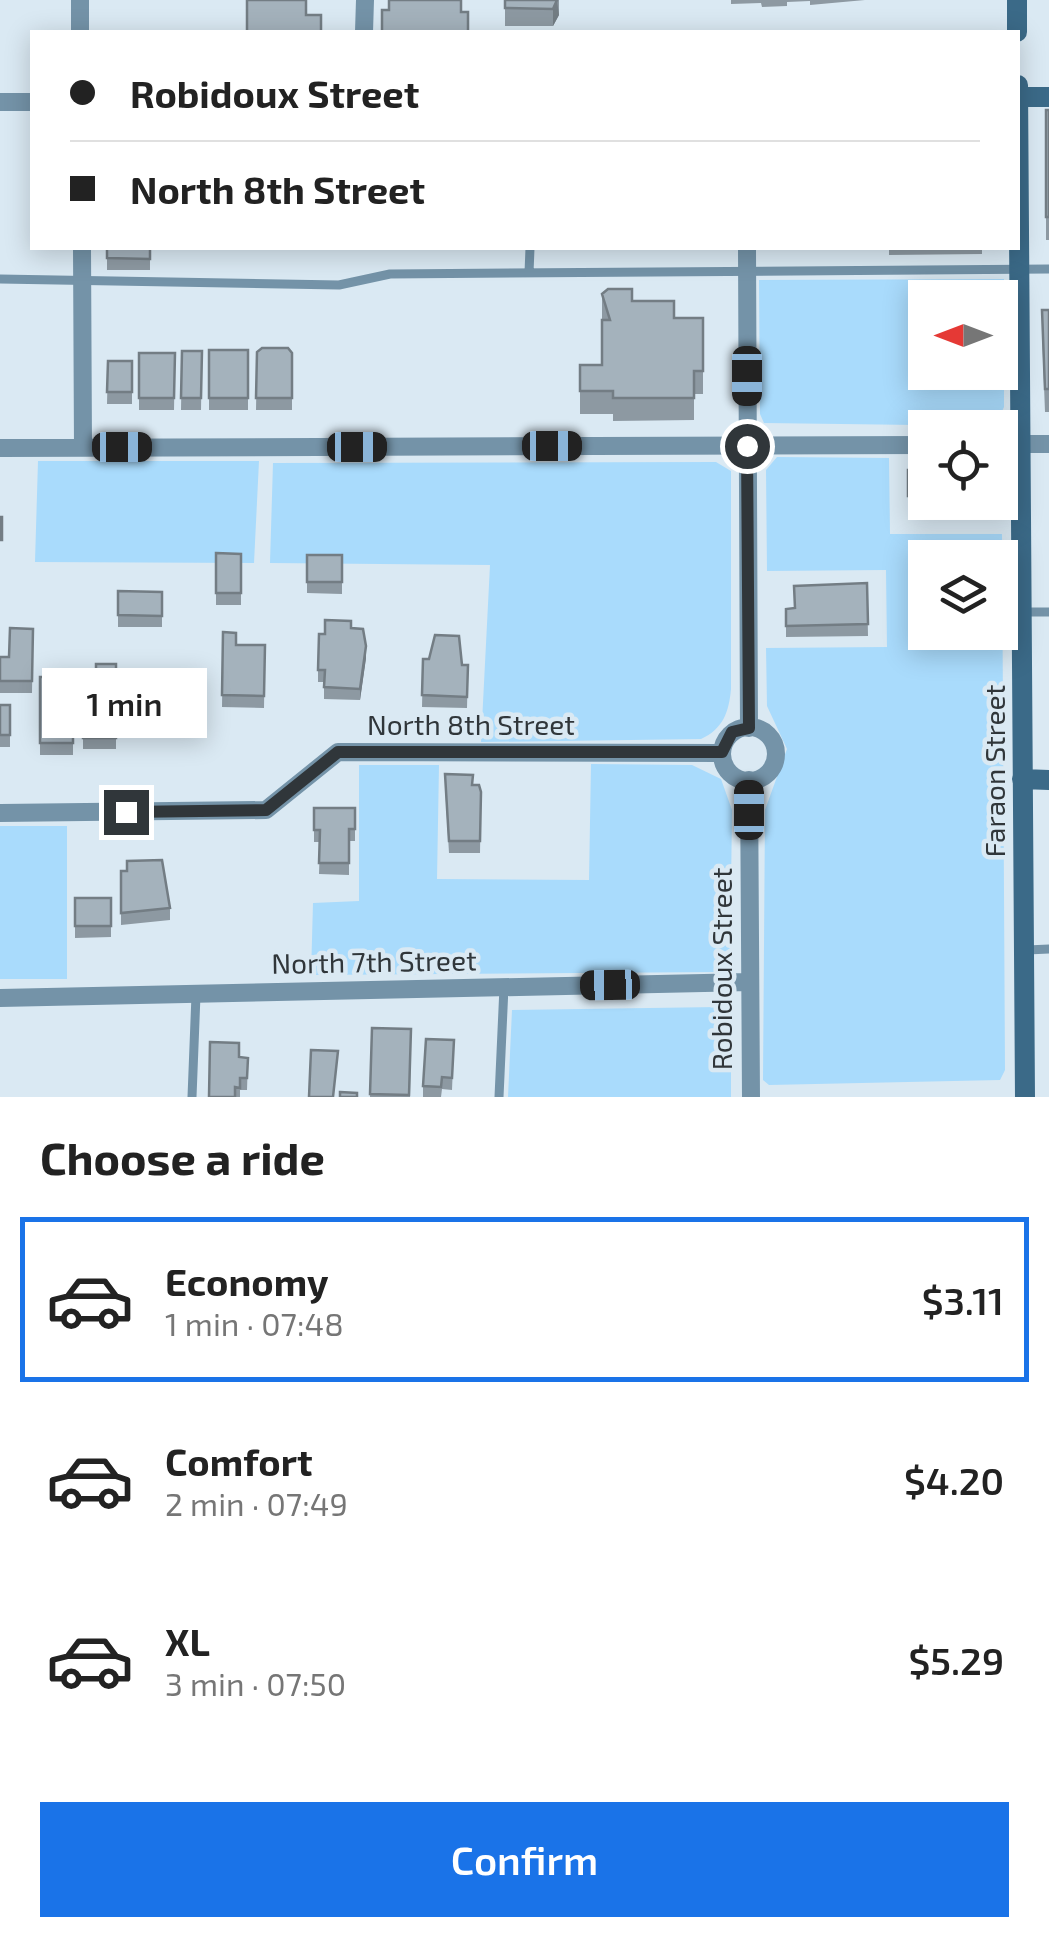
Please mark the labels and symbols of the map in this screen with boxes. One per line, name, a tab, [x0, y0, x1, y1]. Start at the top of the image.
north arrow	[908, 280, 1018, 390]
car	[732, 346, 762, 406]
route start	[725, 424, 770, 469]
car	[522, 431, 582, 461]
car	[92, 432, 152, 462]
car	[327, 432, 387, 462]
callout: 1 min	[44, 667, 208, 737]
street label: Faraon Street	[977, 685, 1011, 857]
street label: North 8th Street	[367, 707, 575, 741]
car	[734, 780, 764, 840]
route end	[104, 790, 149, 835]
street label: Robidoux Street	[704, 868, 738, 1070]
street label: North 7th Street	[271, 942, 477, 980]
car	[580, 969, 640, 1001]

